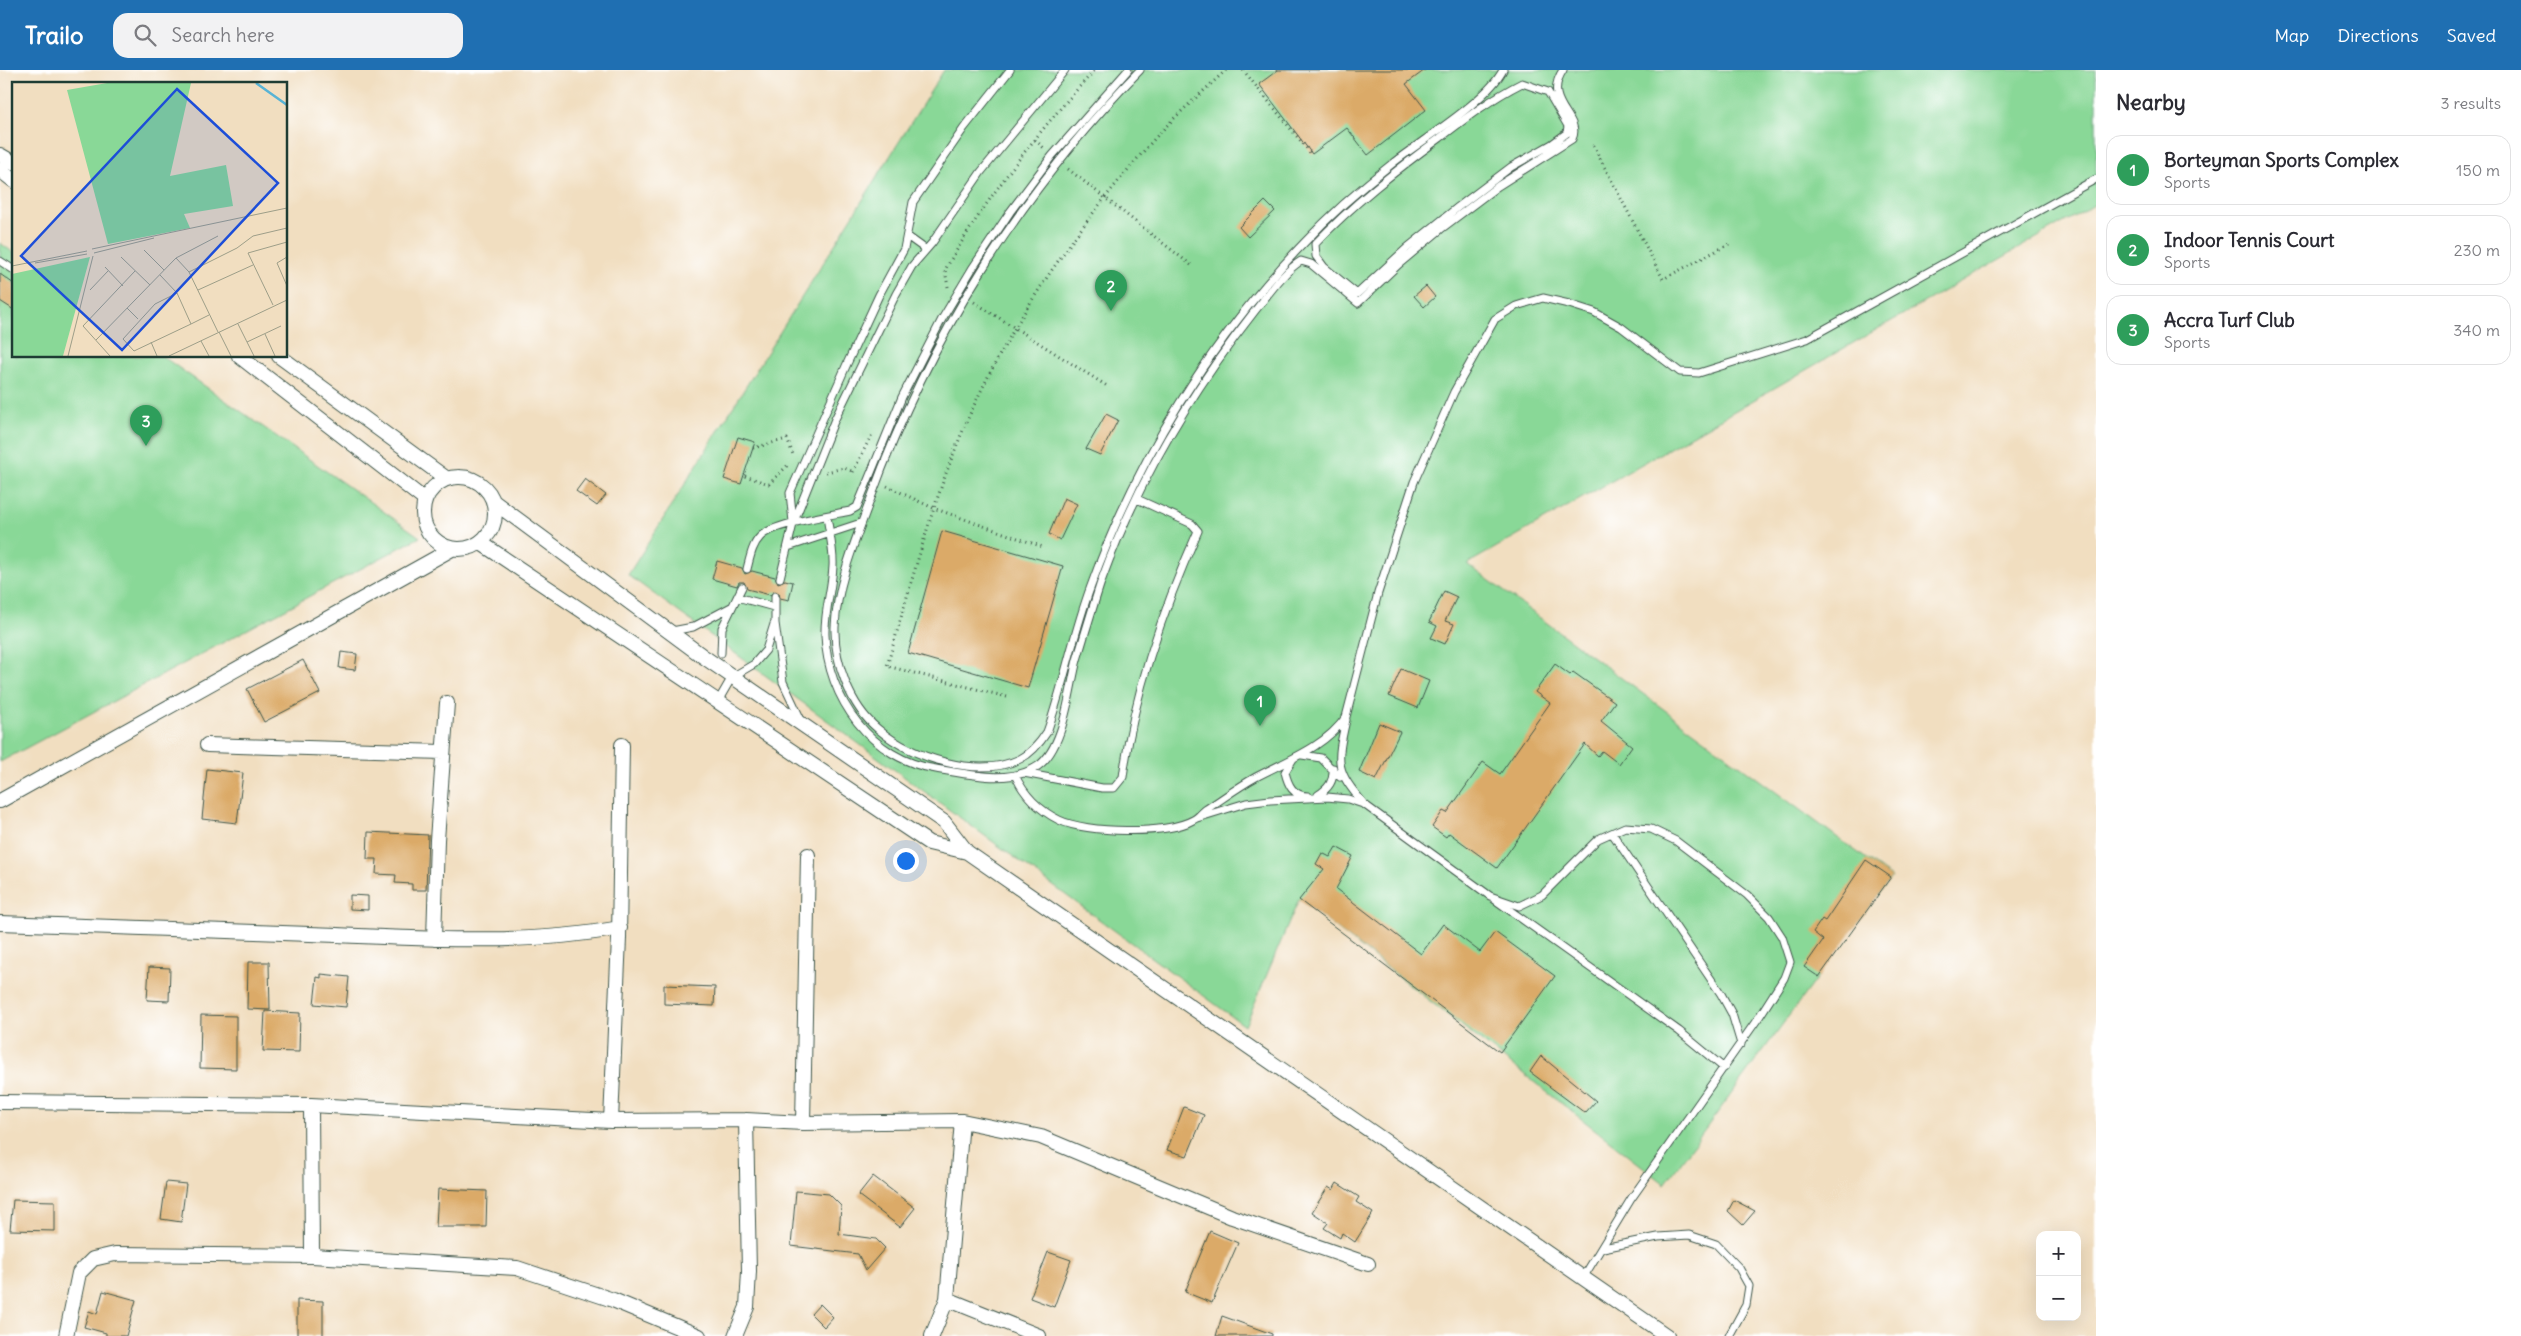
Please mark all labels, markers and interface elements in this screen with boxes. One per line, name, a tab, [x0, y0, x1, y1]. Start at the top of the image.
search box	[113, 13, 463, 58]
text: Trailo	[25, 20, 83, 50]
icon: search	[131, 21, 159, 49]
text: Search here	[171, 23, 274, 47]
text: Map	[2274, 24, 2309, 47]
text: Directions	[2337, 24, 2419, 47]
text: Saved	[2447, 24, 2496, 47]
inset map	[12, 82, 288, 358]
text: Nearby	[2116, 89, 2186, 116]
text: 3 results	[2441, 93, 2501, 113]
text: Borteyman Sports Complex	[2164, 148, 2399, 172]
text: 1	[2130, 160, 2136, 180]
text: 150 m	[2456, 160, 2500, 180]
text: Sports	[2164, 172, 2210, 192]
text: Indoor Tennis Court	[2164, 228, 2334, 252]
text: 2	[2129, 240, 2137, 260]
text: 230 m	[2454, 240, 2500, 260]
text: Sports	[2164, 252, 2210, 272]
pin: 2	[1095, 270, 1127, 311]
text: Accra Turf Club	[2164, 308, 2295, 332]
text: 3	[2128, 320, 2138, 340]
text: 340 m	[2453, 320, 2500, 340]
text: Sports	[2164, 332, 2210, 352]
pin: 3	[130, 405, 162, 446]
pin: 1	[1244, 685, 1276, 726]
your location	[893, 848, 919, 874]
map controls	[2036, 1231, 2081, 1321]
button: +	[2036, 1231, 2081, 1276]
button: −	[2036, 1276, 2081, 1321]

